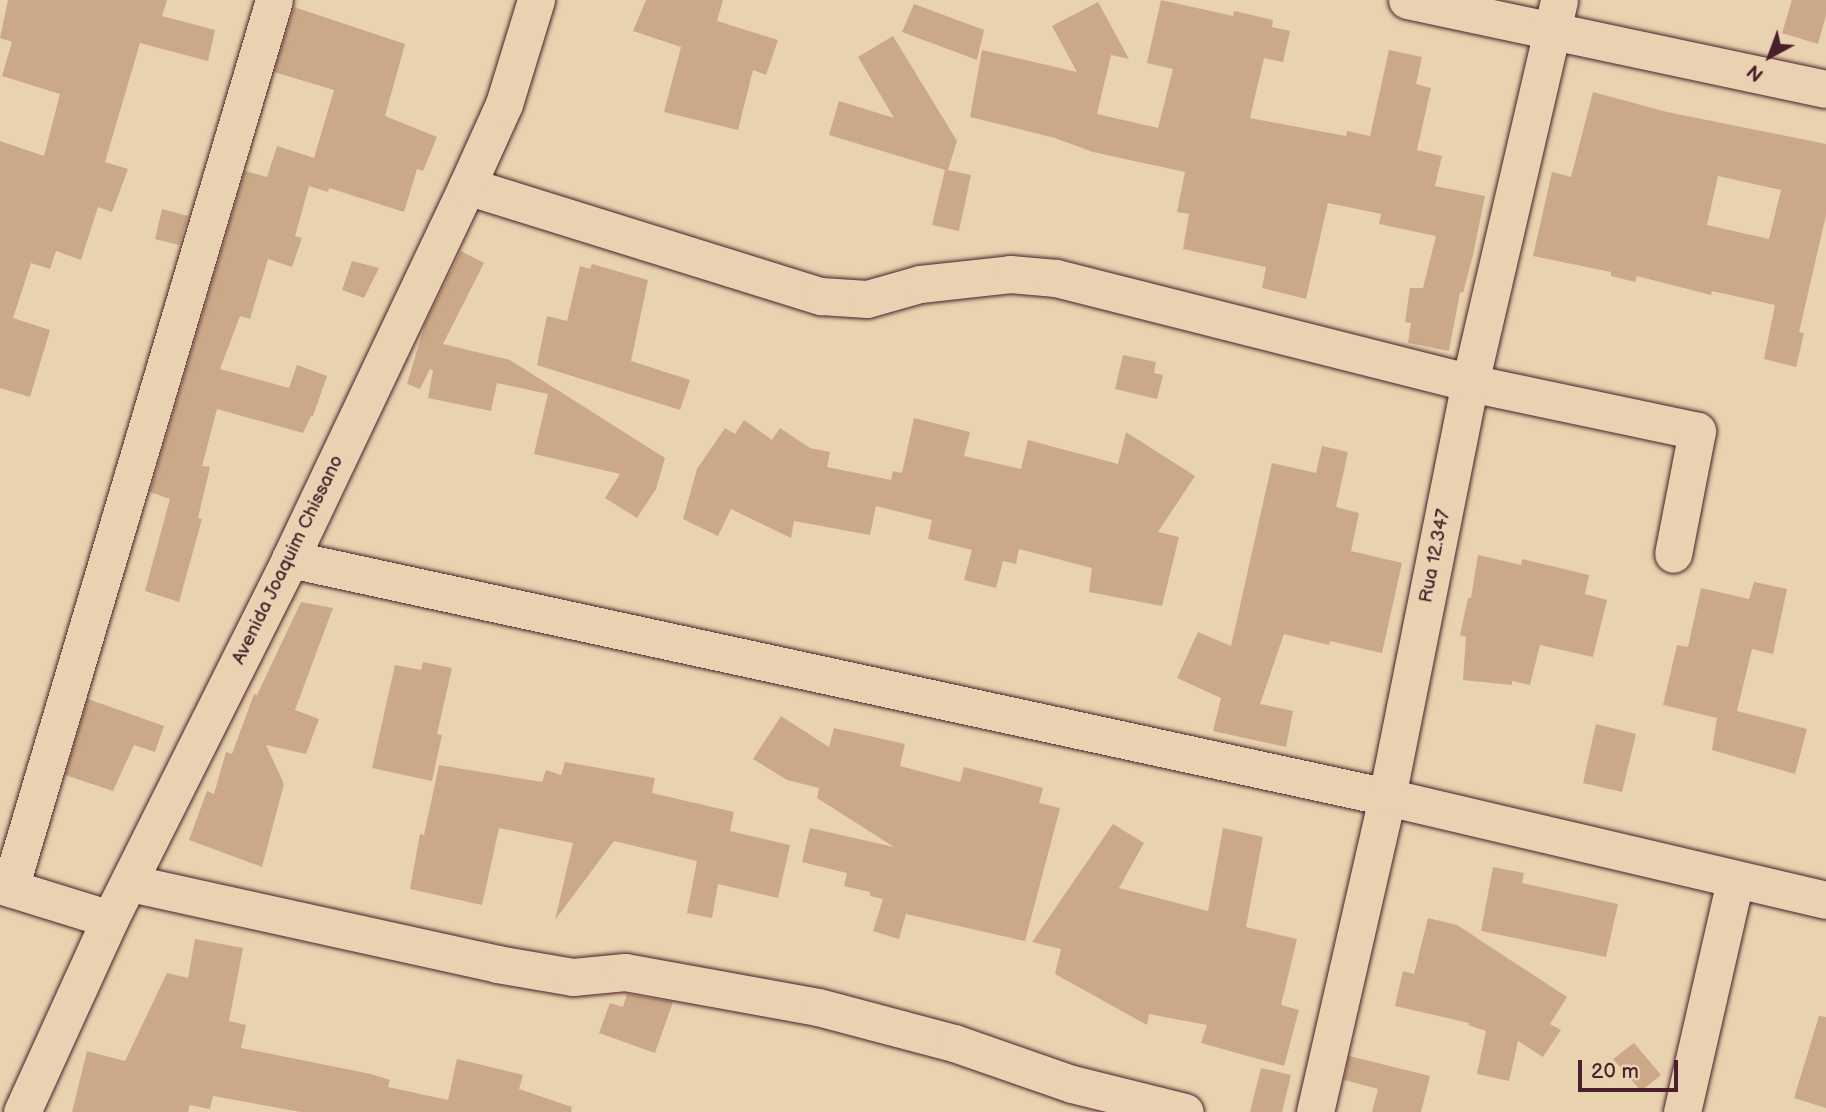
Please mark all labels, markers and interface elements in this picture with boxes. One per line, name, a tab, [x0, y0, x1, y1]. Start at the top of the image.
north arrow	[1735, 21, 1805, 91]
text: N	[1743, 59, 1769, 86]
street label: Avenida Joaquim Chissano	[227, 451, 349, 669]
street label: Rua 12.347	[1415, 507, 1455, 605]
scale bar	[1581, 1046, 1681, 1090]
text: 20 m	[1591, 1059, 1639, 1084]

